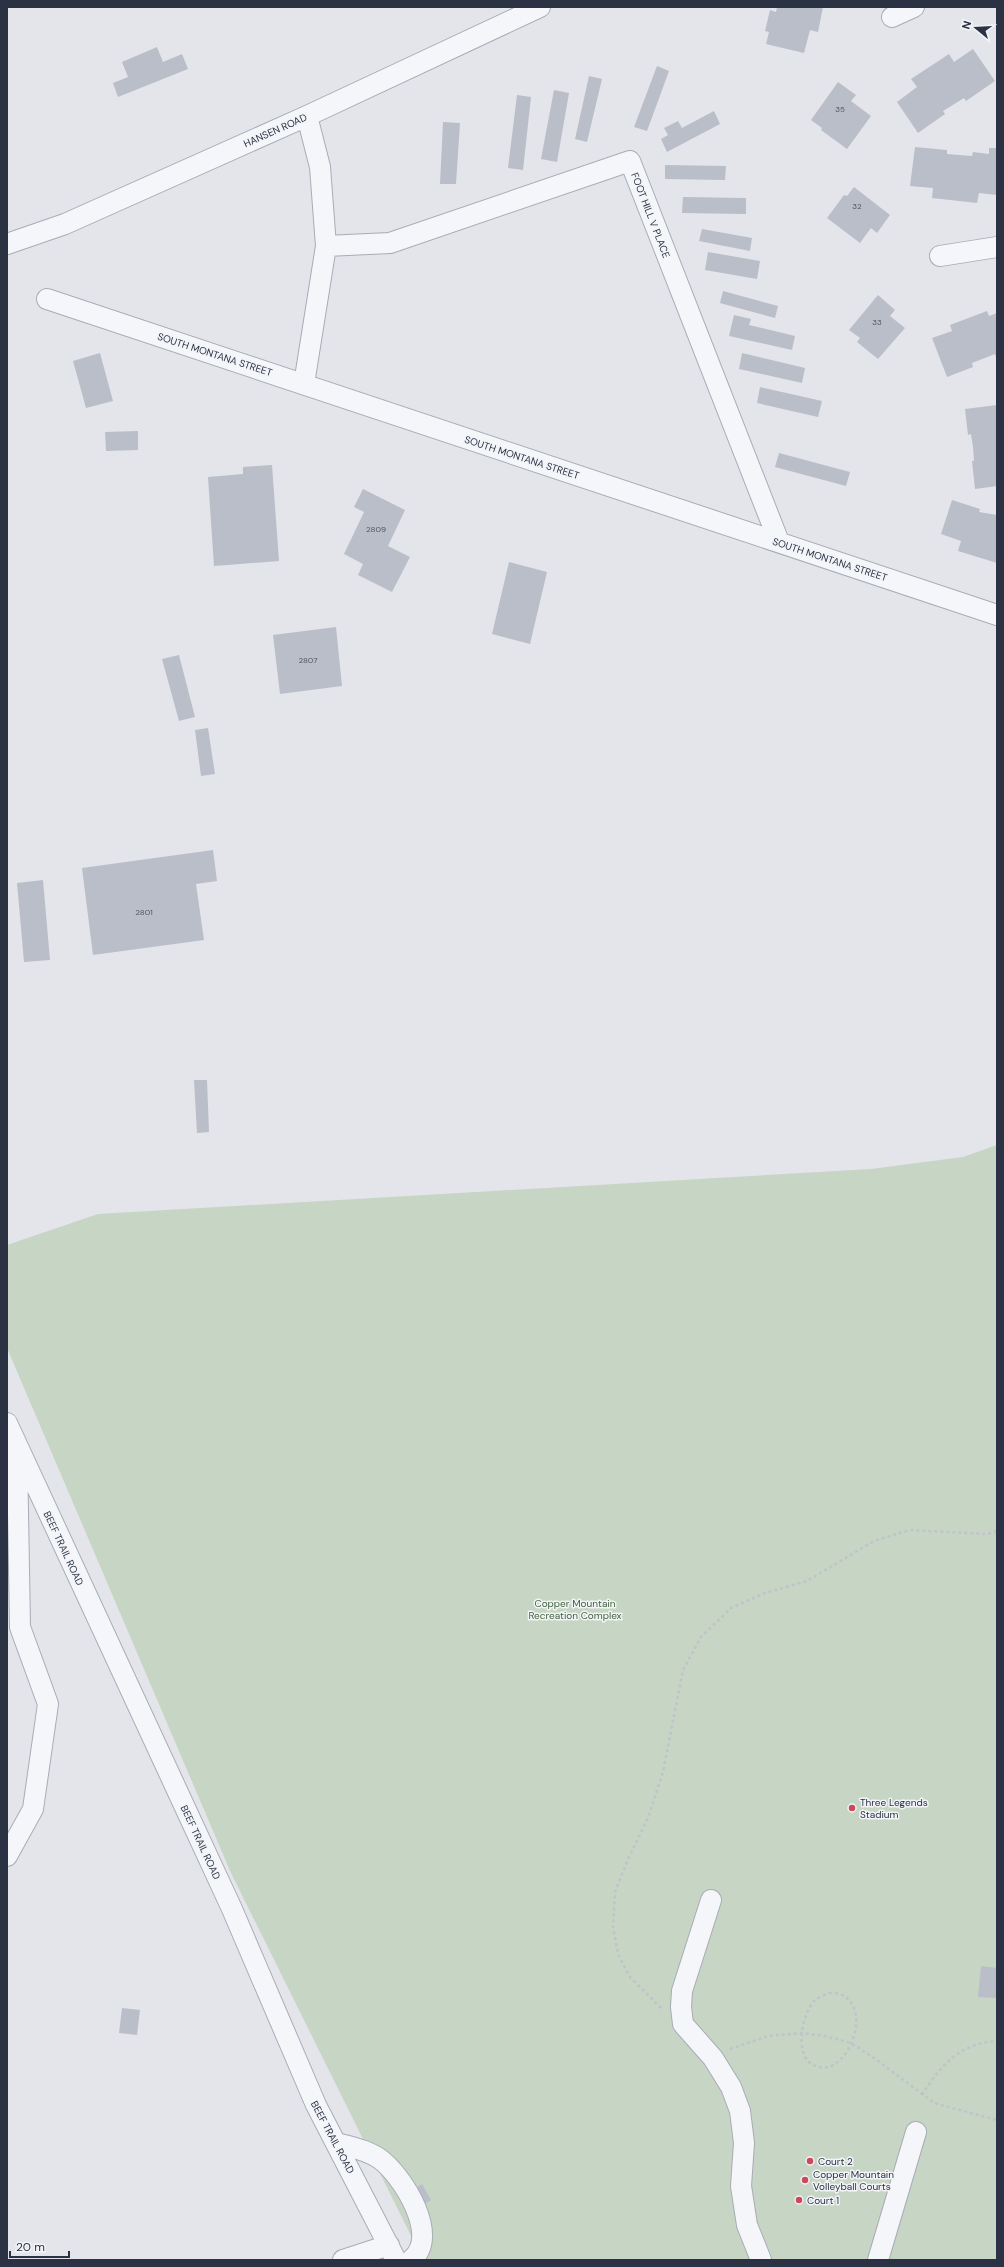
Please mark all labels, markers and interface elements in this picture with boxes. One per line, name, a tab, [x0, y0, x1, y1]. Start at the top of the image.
north arrow	[956, 8, 996, 48]
text: N	[959, 19, 974, 31]
house number: 35	[835, 104, 845, 114]
street label: HANSEN ROAD	[241, 111, 309, 150]
street label: FOOT HILL V PLACE	[628, 171, 673, 260]
house number: 32	[852, 201, 862, 211]
house number: 33	[872, 317, 882, 327]
street label: SOUTH MONTANA STREET	[156, 330, 274, 379]
street label: SOUTH MONTANA STREET	[463, 433, 581, 482]
house number: 2809	[366, 524, 386, 534]
street label: SOUTH MONTANA STREET	[771, 535, 889, 584]
house number: 2807	[299, 655, 317, 665]
house number: 2801	[135, 907, 153, 917]
street label: BEEF TRAIL ROAD	[41, 1509, 86, 1588]
park label: Copper Mountain Recreation Complex	[528, 1597, 622, 1622]
place label: Three Legends Stadium	[860, 1796, 928, 1821]
street label: BEEF TRAIL ROAD	[178, 1803, 223, 1882]
marker: Three Legends Stadium	[847, 1803, 857, 1813]
street label: BEEF TRAIL ROAD	[308, 2099, 357, 2176]
place label: Court 2	[818, 2155, 853, 2168]
marker: Court 2	[805, 2156, 815, 2166]
place label: Copper Mountain Volleyball Courts	[813, 2168, 894, 2193]
marker: Copper Mountain Volleyball Courts	[800, 2175, 810, 2185]
place label: Court 1	[807, 2194, 839, 2207]
marker: Court 1	[794, 2195, 804, 2205]
scale bar	[10, 2233, 69, 2259]
text: 20 m	[16, 2239, 45, 2255]

